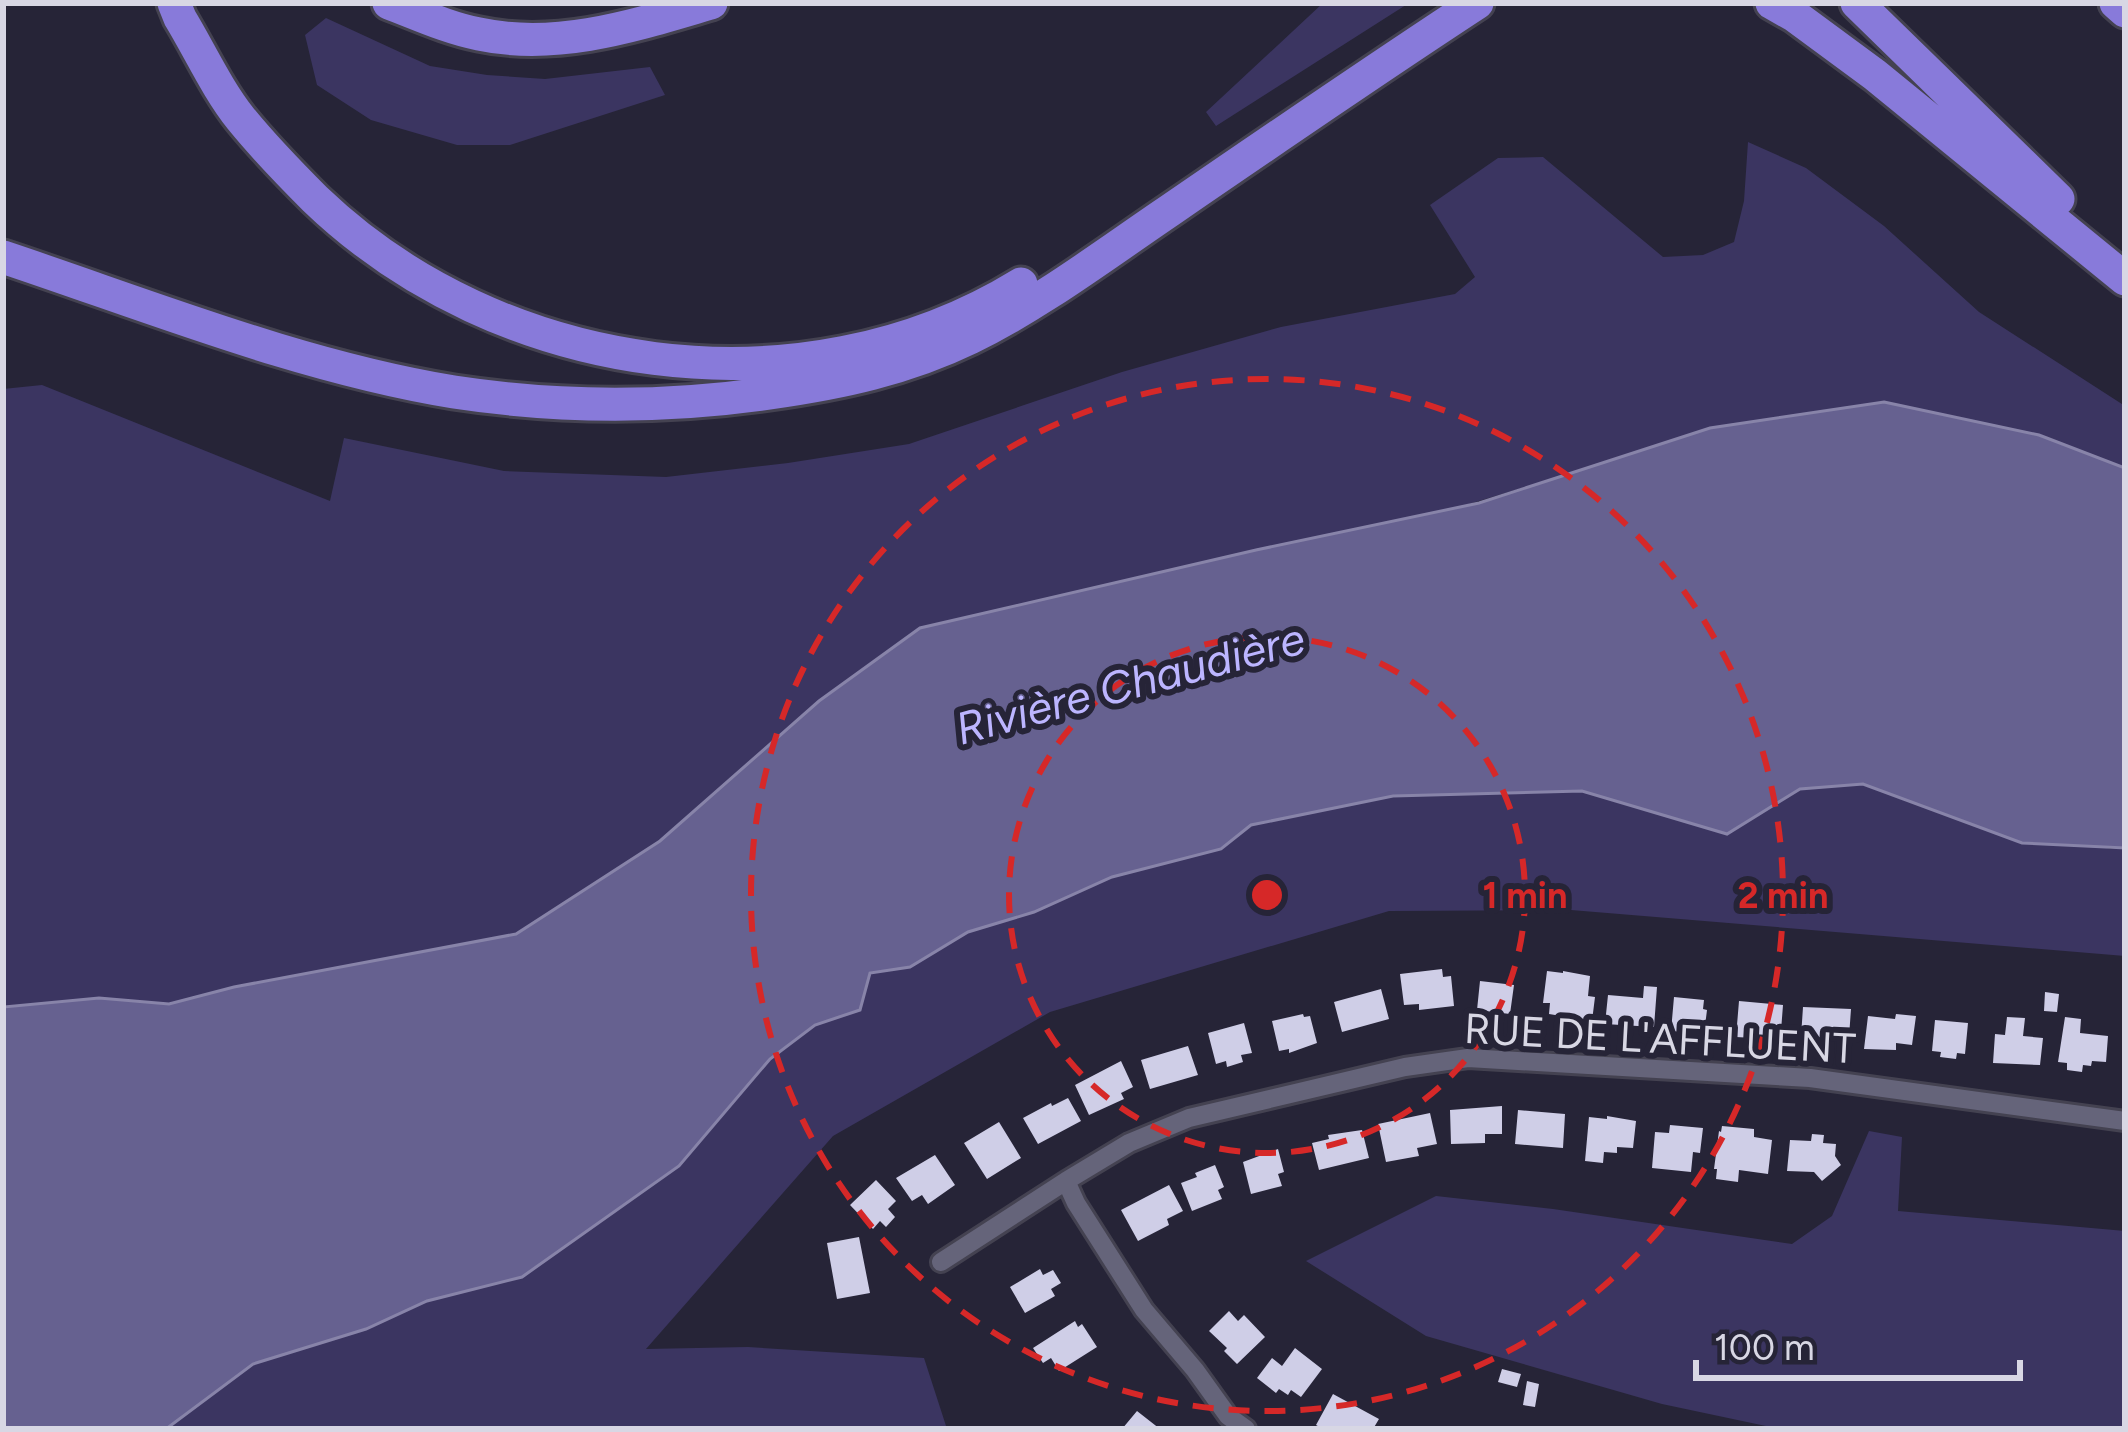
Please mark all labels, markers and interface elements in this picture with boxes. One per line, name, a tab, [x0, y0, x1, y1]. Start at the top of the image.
water label: Rivière Chaudière	[950, 610, 1310, 756]
centre of rings	[1246, 874, 1288, 916]
text: 1 min	[1482, 874, 1568, 917]
text: 2 min	[1738, 874, 1828, 917]
street label: RUE DE L'AFFLUENT	[1463, 1003, 1857, 1074]
scale bar	[1696, 1306, 2020, 1380]
text: 100 m	[1714, 1326, 1815, 1369]

